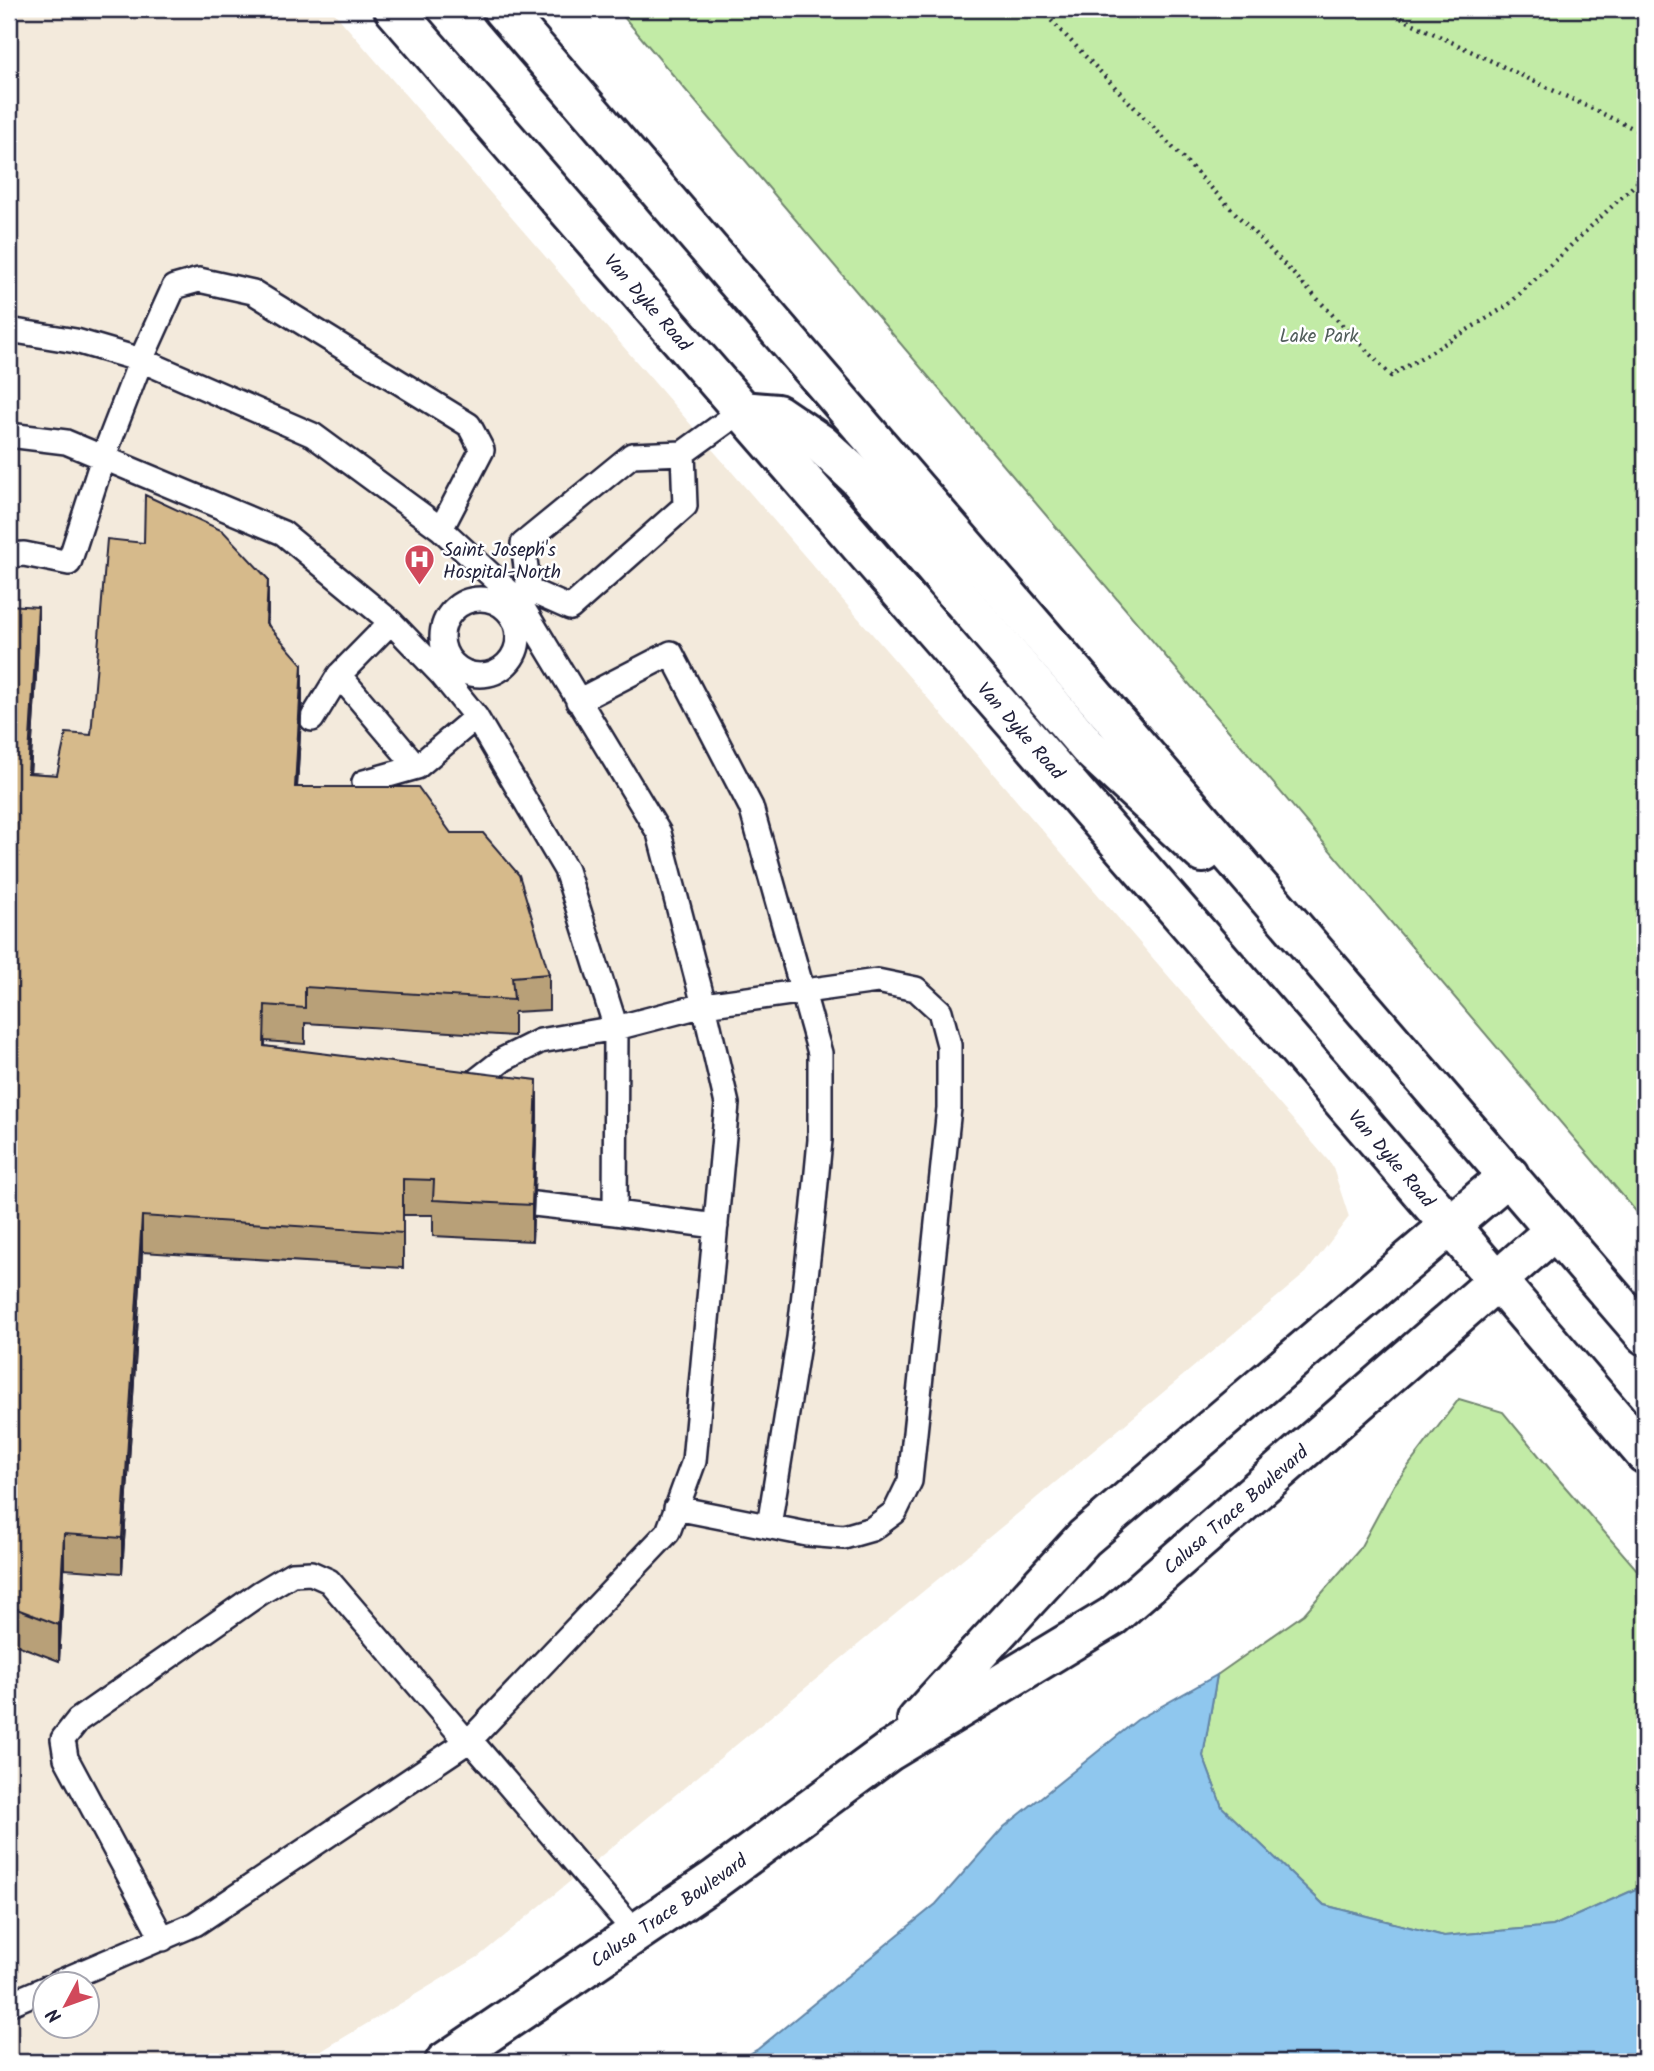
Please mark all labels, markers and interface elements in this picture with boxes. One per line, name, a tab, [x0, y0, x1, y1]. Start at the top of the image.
street label: Van Dyke Road	[596, 248, 698, 359]
park label: Lake Park	[1280, 322, 1358, 352]
place label: Saint Joseph's Hospital-North	[443, 536, 561, 588]
hospital icon: Saint Joseph's Hospital-North	[403, 543, 437, 587]
street label: Van Dyke Road	[969, 676, 1071, 788]
street label: Van Dyke Road	[1340, 1104, 1442, 1215]
street label: Calusa Trace Boulevard	[1157, 1438, 1316, 1583]
street label: Calusa Trace Boulevard	[585, 1847, 755, 1977]
north arrow	[32, 1969, 102, 2039]
text: N	[39, 2000, 70, 2029]

